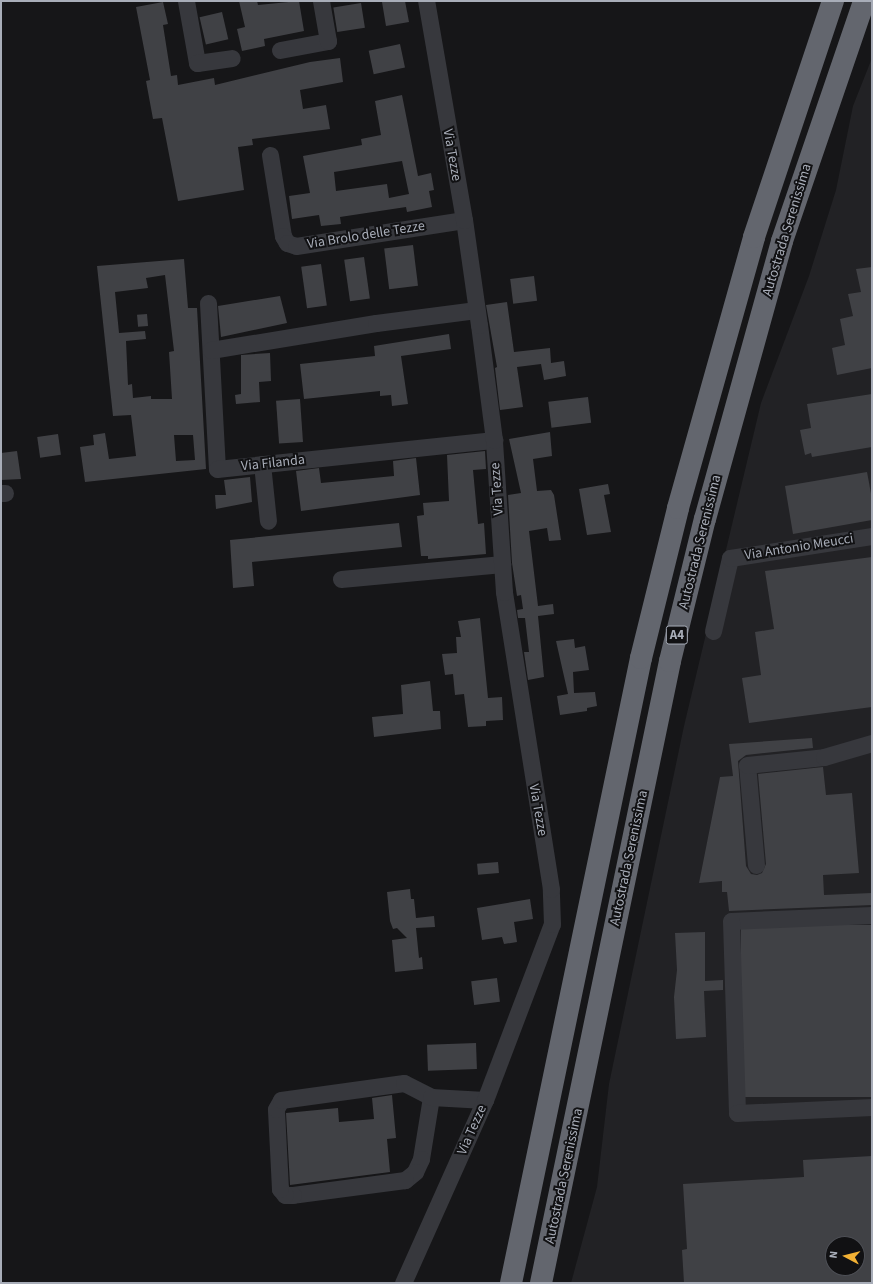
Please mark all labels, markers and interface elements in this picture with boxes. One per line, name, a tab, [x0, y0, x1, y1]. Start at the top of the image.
street label: Via Tezze	[439, 128, 465, 182]
street label: Autostrada Serenissima	[759, 162, 815, 298]
street label: Via Brolo delle Tezze	[306, 217, 426, 253]
street label: Via Filanda	[240, 451, 306, 475]
street label: Via Tezze	[487, 462, 507, 516]
street label: Autostrada Serenissima	[675, 473, 725, 611]
street label: Via Antonio Meucci	[743, 530, 855, 564]
road number: A4	[665, 624, 689, 646]
street label: Via Tezze	[525, 783, 551, 837]
street label: Autostrada Serenissima	[606, 789, 652, 927]
street label: Via Tezze	[454, 1102, 490, 1158]
street label: Autostrada Serenissima	[541, 1107, 587, 1245]
north arrow	[825, 1236, 865, 1276]
text: N	[826, 1250, 841, 1259]

